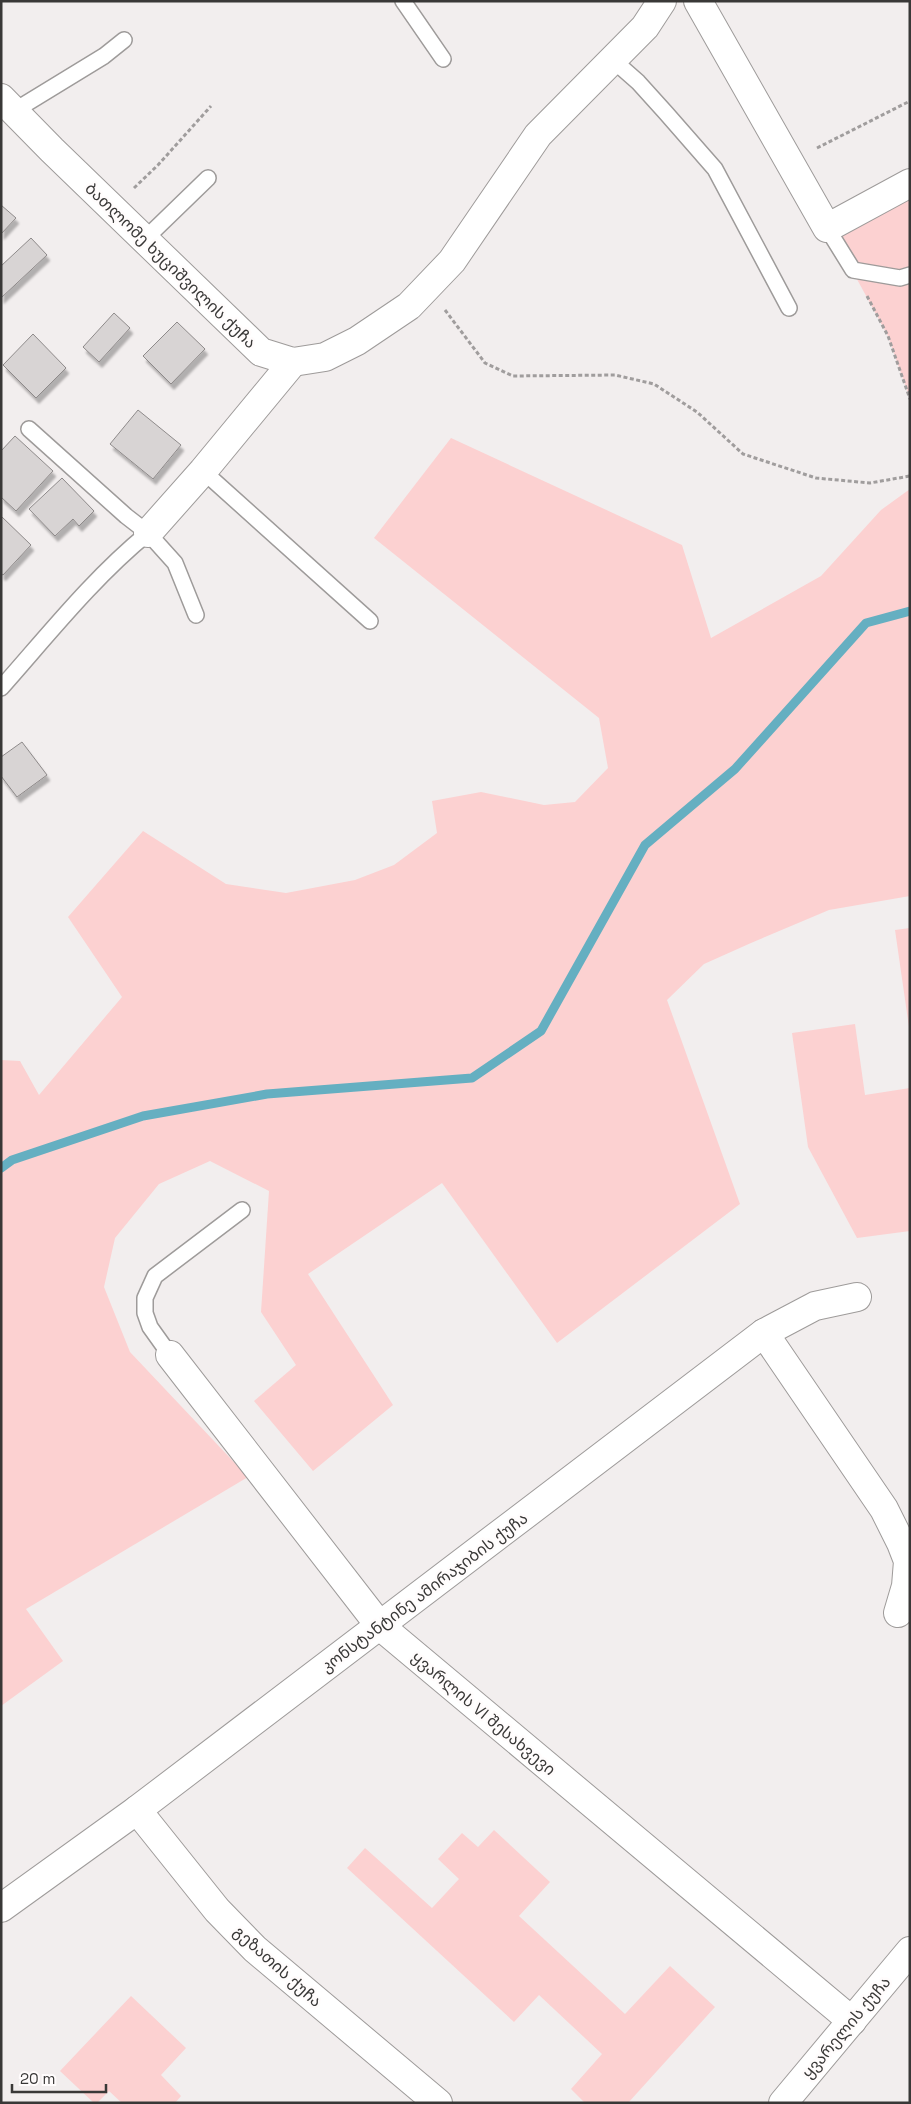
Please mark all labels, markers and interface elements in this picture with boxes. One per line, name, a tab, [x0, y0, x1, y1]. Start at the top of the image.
street label: ბათლომე ხუციშვილის ქუჩა	[81, 178, 261, 353]
street label: კონსტანტინე ამირაჯიბის ქუჩა	[317, 1508, 532, 1677]
street label: ყვარლის VI შესახვევი	[407, 1647, 560, 1780]
street label: გეზათის ქუჩა	[229, 1921, 326, 2012]
street label: ყვარელის ქუჩა	[797, 1972, 895, 2083]
scale bar	[12, 2062, 106, 2094]
text: 20 m	[20, 2069, 55, 2088]

